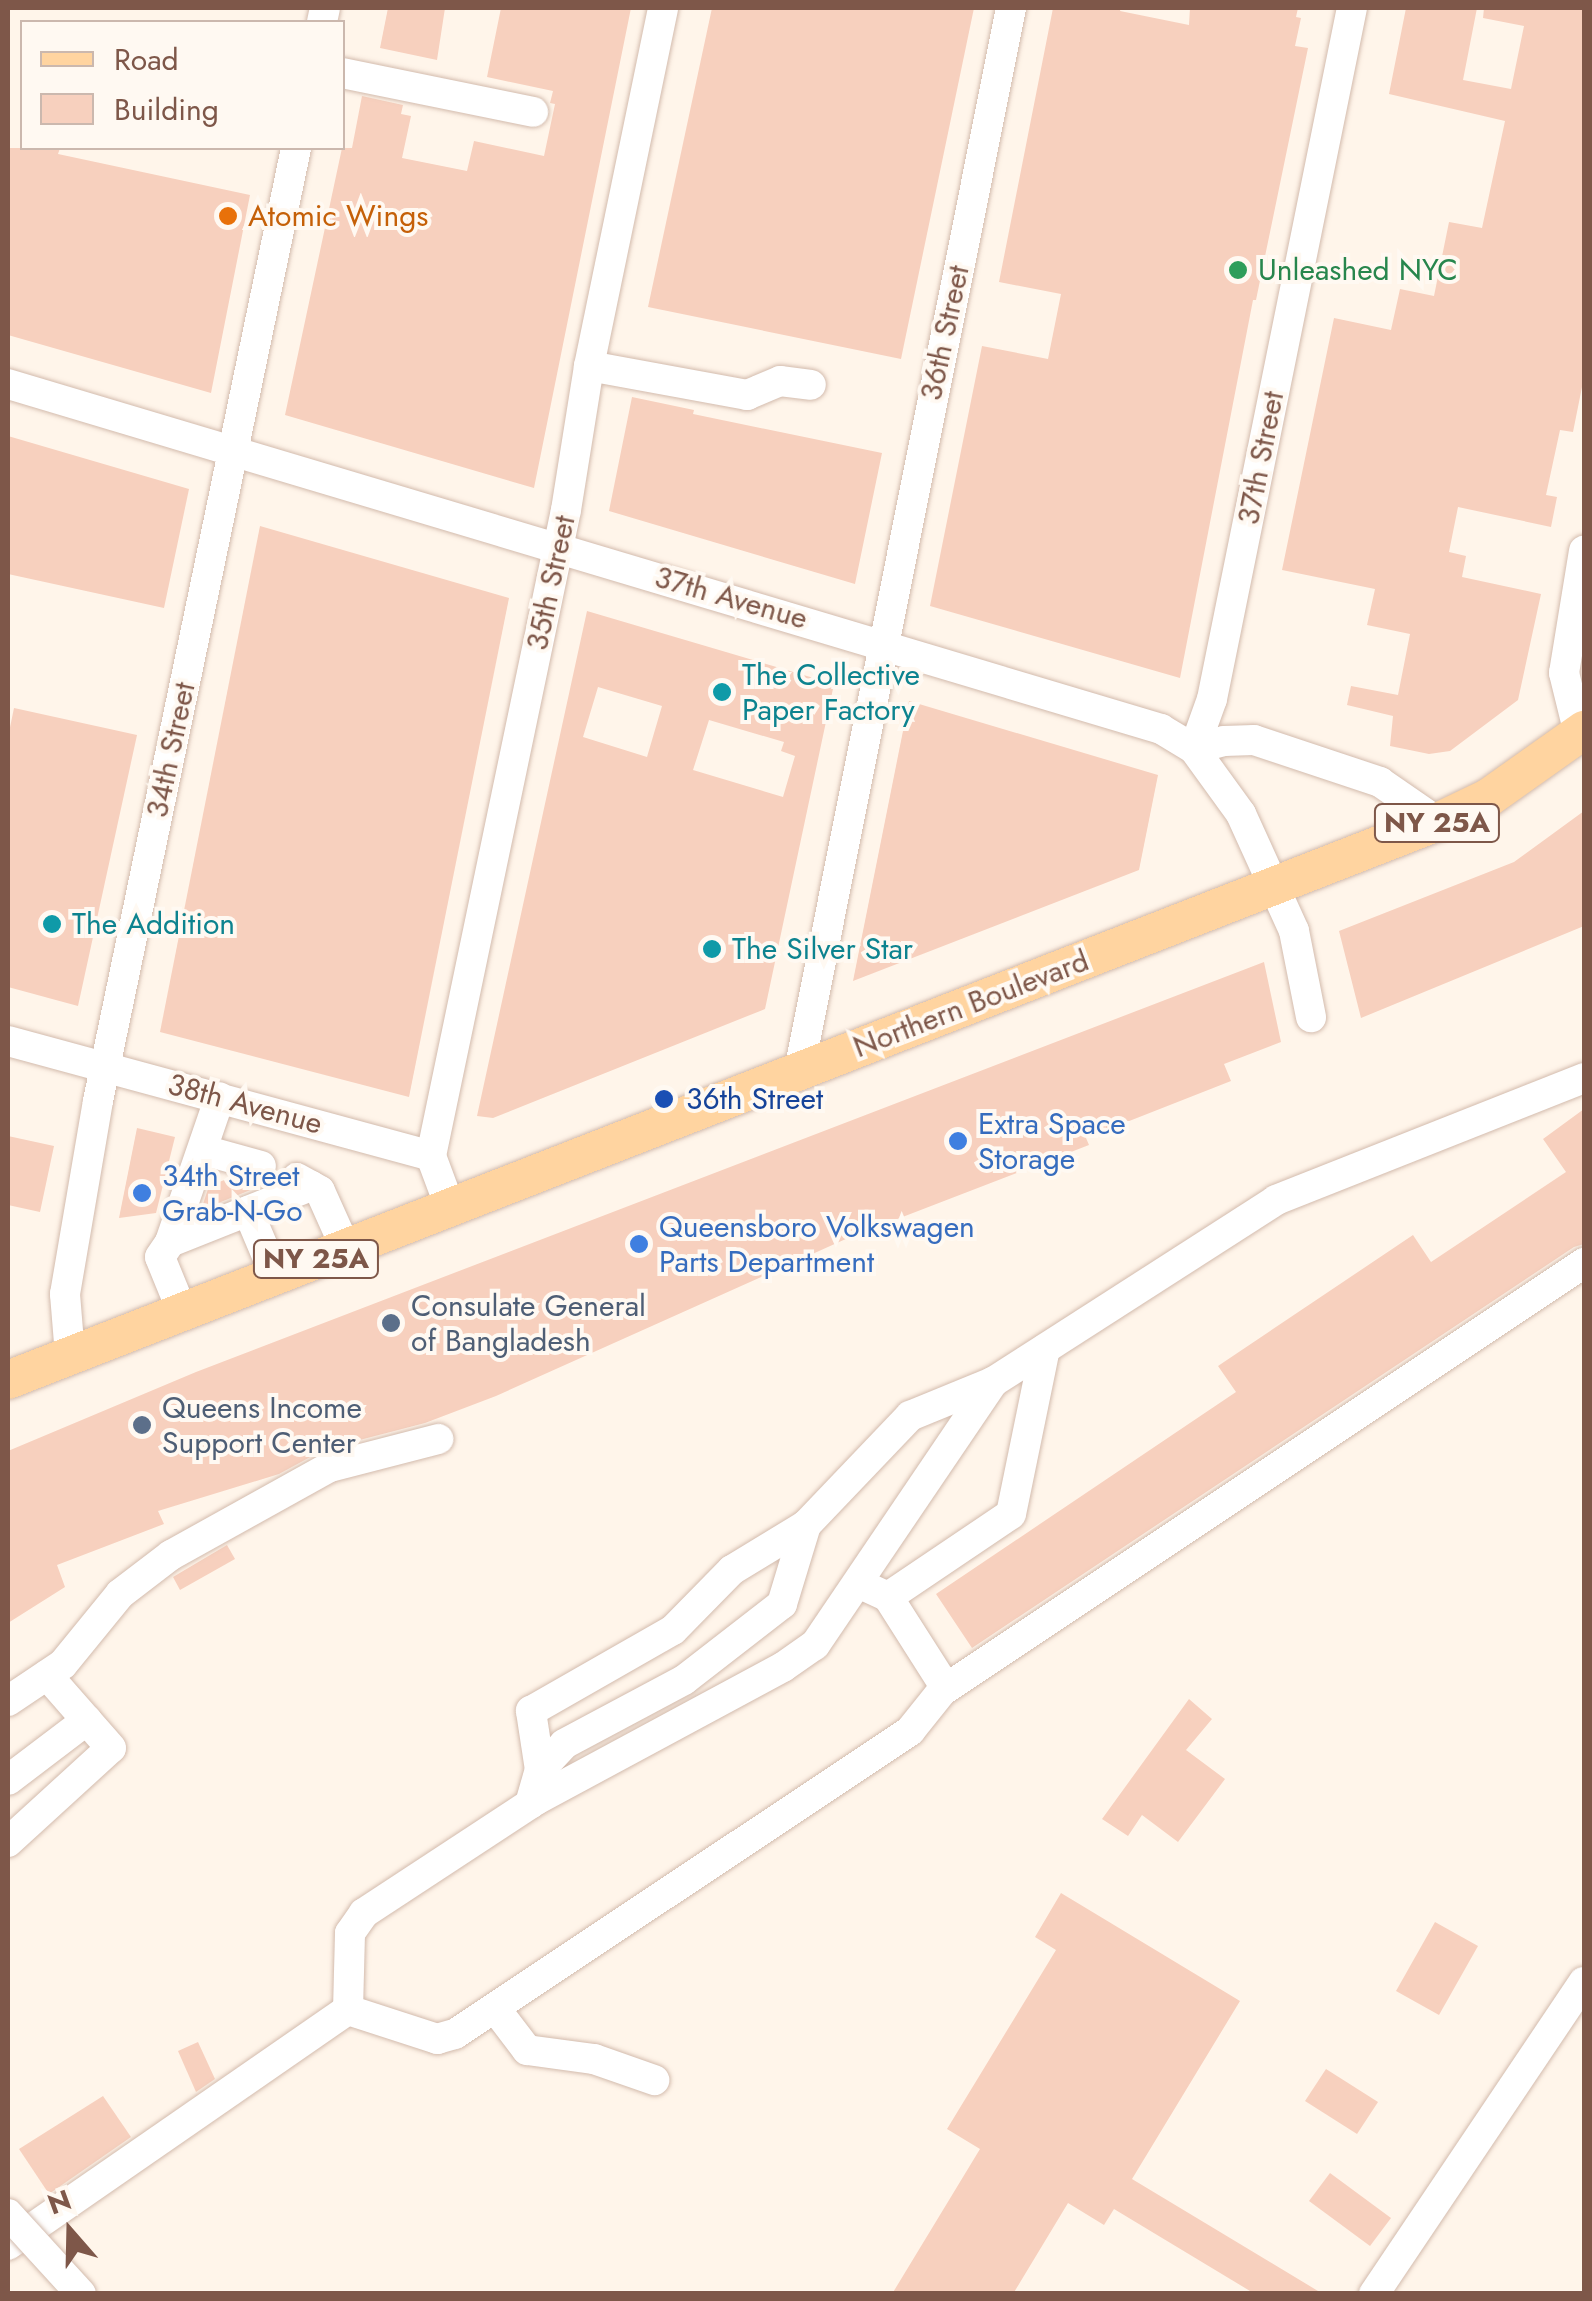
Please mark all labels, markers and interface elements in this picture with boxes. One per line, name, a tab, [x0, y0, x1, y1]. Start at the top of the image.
legend	[20, 20, 345, 150]
text: Road	[114, 38, 179, 81]
text: Building	[114, 88, 219, 131]
place label: Atomic Wings	[248, 198, 428, 234]
marker: Atomic Wings	[217, 205, 239, 227]
place label: Unleashed NYC	[1258, 252, 1458, 288]
marker: Unleashed NYC	[1227, 259, 1249, 281]
street label: 36th Street	[913, 262, 977, 404]
street label: 37th Street	[1230, 388, 1292, 528]
street label: 35th Street	[519, 512, 583, 654]
street label: 37th Avenue	[651, 559, 811, 637]
place label: The Collective Paper Factory	[742, 657, 920, 728]
street label: 34th Street	[139, 679, 203, 821]
marker: The Collective Paper Factory	[711, 681, 733, 703]
road number: NY 25A	[1372, 800, 1502, 846]
place label: The Addition	[72, 906, 235, 942]
marker: The Addition	[41, 913, 63, 935]
place label: The Silver Star	[732, 931, 913, 967]
marker: The Silver Star	[701, 938, 723, 960]
street label: Northern Boulevard	[848, 943, 1094, 1065]
street label: 38th Avenue	[164, 1066, 326, 1142]
place label: 36th Street	[686, 1081, 823, 1117]
marker: 36th Street	[651, 1086, 677, 1112]
place label: Extra Space Storage	[978, 1106, 1126, 1176]
marker: Extra Space Storage	[947, 1130, 969, 1152]
place label: 34th Street Grab-N-Go	[162, 1158, 303, 1228]
marker: 34th Street Grab-N-Go	[131, 1182, 153, 1204]
place label: Queensboro Volkswagen Parts Department	[659, 1209, 975, 1280]
marker: Queensboro Volkswagen Parts Department	[628, 1233, 650, 1255]
road number: NY 25A	[251, 1236, 381, 1282]
place label: Consulate General of Bangladesh	[411, 1288, 646, 1358]
marker: Consulate General of Bangladesh	[380, 1312, 402, 1334]
place label: Queens Income Support Center	[162, 1390, 362, 1460]
marker: Queens Income Support Center	[131, 1414, 153, 1436]
text: N	[42, 2179, 77, 2225]
north arrow	[20, 2181, 120, 2281]

